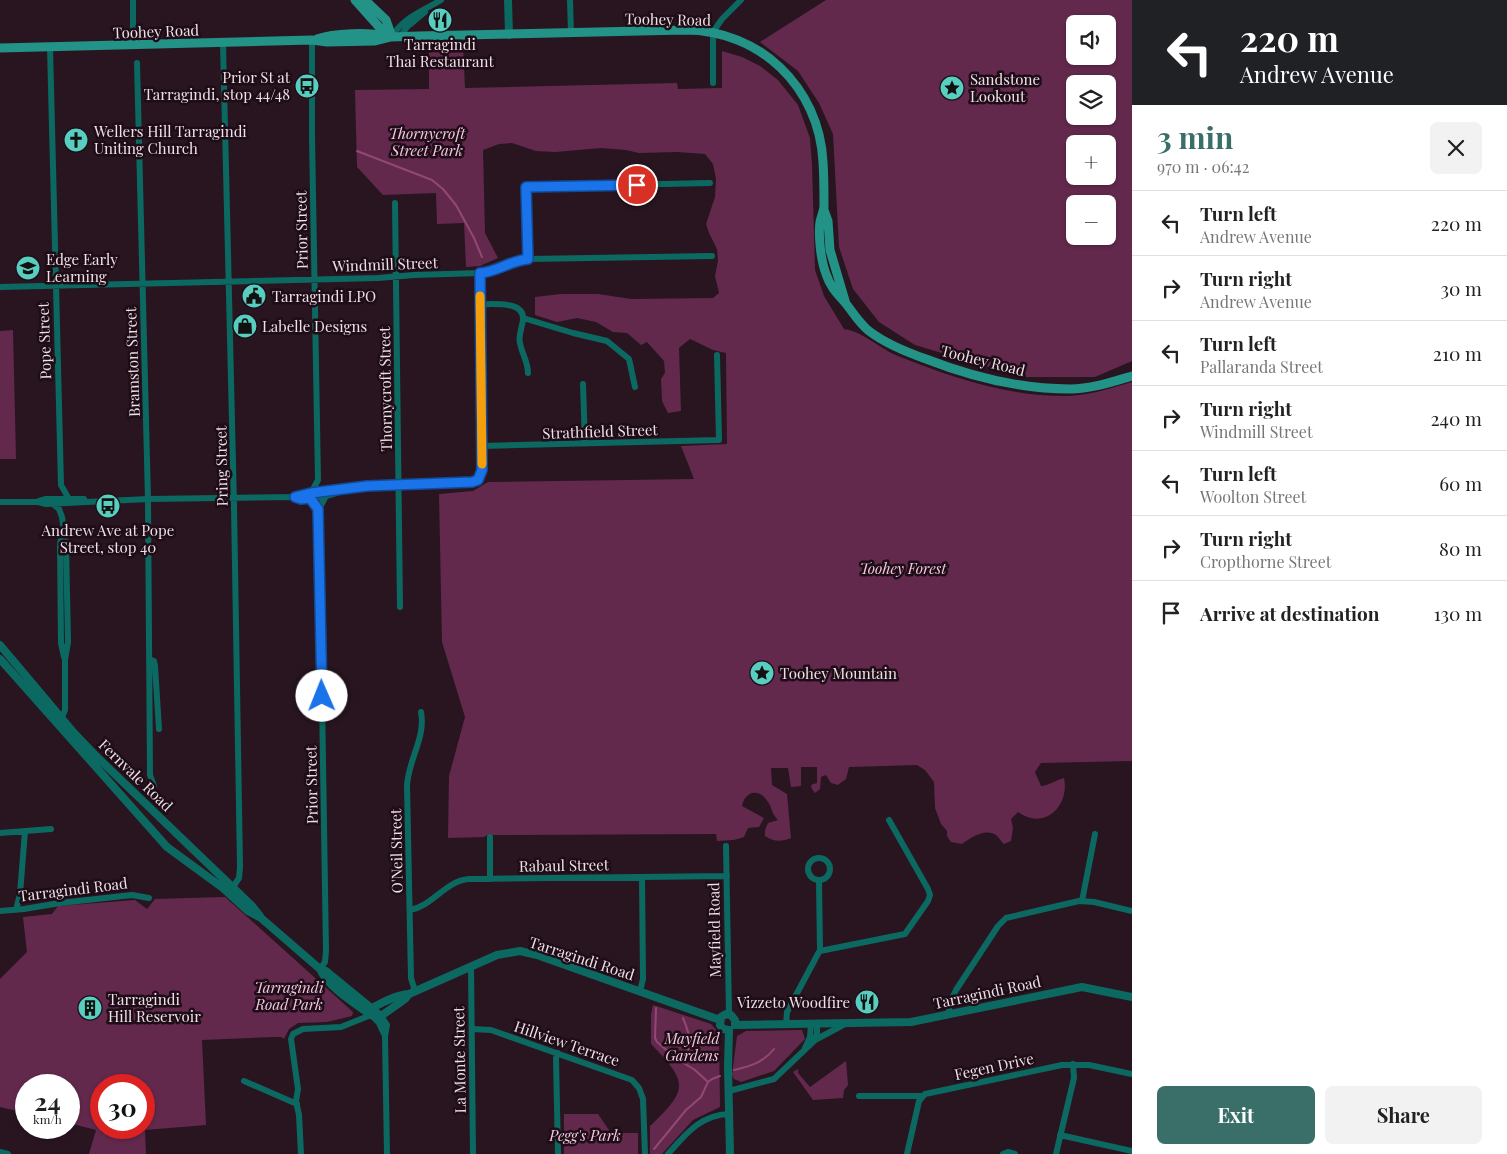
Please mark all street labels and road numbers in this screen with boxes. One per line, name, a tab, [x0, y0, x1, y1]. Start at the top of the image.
street label: Toohey Road	[625, 8, 712, 30]
street label: Toohey Road	[113, 19, 200, 42]
street label: Prior Street	[290, 190, 312, 269]
street label: Windmill Street	[331, 252, 439, 276]
street label: Pope Street	[33, 301, 55, 380]
street label: Bramston Street	[120, 306, 144, 417]
street label: Thornycroft Street	[374, 326, 396, 452]
street label: Toohey Road	[939, 340, 1028, 380]
street label: Strathfield Street	[542, 419, 659, 443]
street label: Pring Street	[210, 425, 232, 506]
street label: Fernvale Road	[95, 735, 178, 816]
street label: Prior Street	[300, 745, 322, 824]
street label: O'Neil Street	[385, 808, 407, 893]
street label: Rabaul Street	[519, 854, 610, 876]
street label: Tarragindi Road	[17, 872, 129, 906]
street label: Mayfield Road	[703, 882, 725, 978]
street label: Tarragindi Road	[527, 932, 637, 985]
street label: Tarragindi Road	[931, 971, 1043, 1013]
street label: La Monte Street	[448, 1006, 470, 1114]
street label: Hillview Terrace	[512, 1016, 622, 1070]
street label: Fegen Drive	[953, 1048, 1035, 1084]

